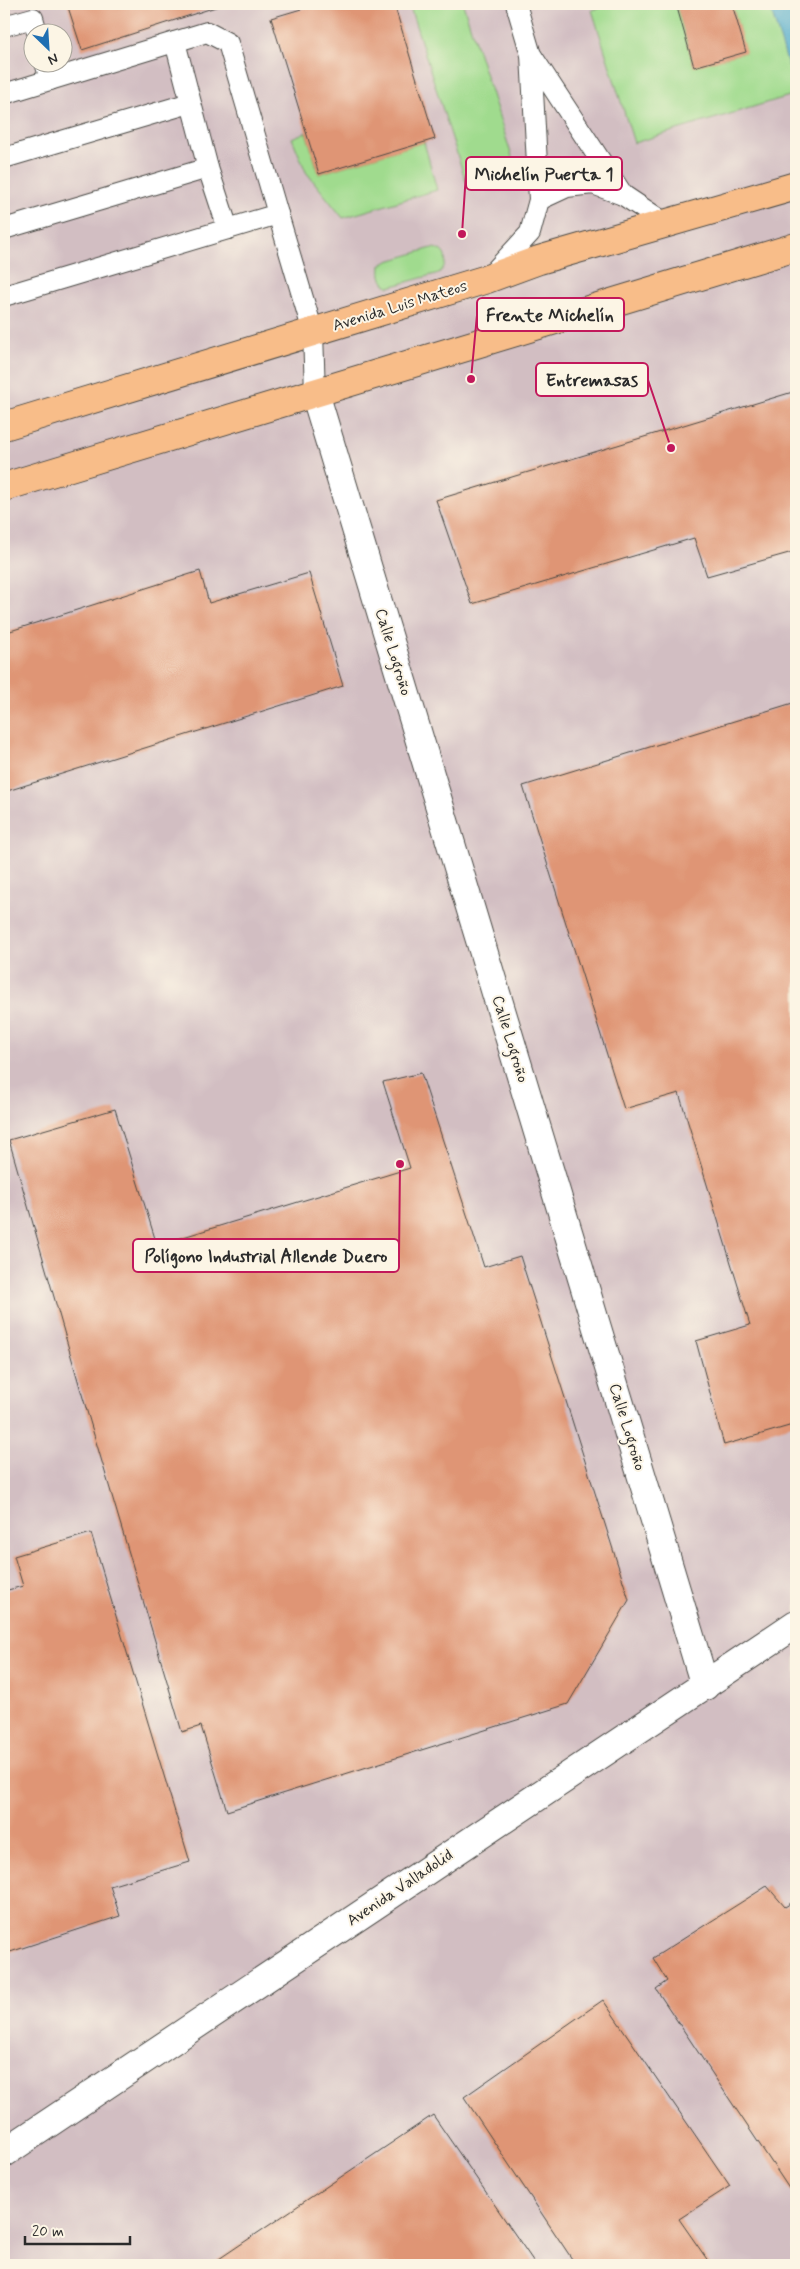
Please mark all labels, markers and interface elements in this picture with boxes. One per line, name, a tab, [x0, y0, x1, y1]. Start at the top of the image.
north arrow	[22, 22, 72, 72]
text: N	[45, 49, 61, 69]
callout: Michelín Puerta 1	[466, 157, 622, 190]
text: Michelín Puerta 1	[475, 163, 613, 187]
street label: Avenida Luis Mateos	[330, 276, 470, 336]
callout: Frente Michelín	[477, 298, 624, 331]
text: Frente Michelín	[486, 304, 614, 328]
callout: Entremasas	[536, 363, 648, 396]
text: Entremasas	[546, 369, 638, 393]
street label: Calle Logroño	[369, 606, 416, 699]
street label: Calle Logroño	[486, 993, 533, 1086]
callout: Polígono Industrial Allende Duero	[133, 1239, 399, 1272]
text: Polígono Industrial Allende Duero	[145, 1245, 388, 1269]
street label: Calle Logroño	[603, 1381, 650, 1474]
street label: Avenida Valladolid	[343, 1845, 457, 1931]
scale bar	[25, 2214, 130, 2246]
text: 20 m	[32, 2222, 64, 2242]

